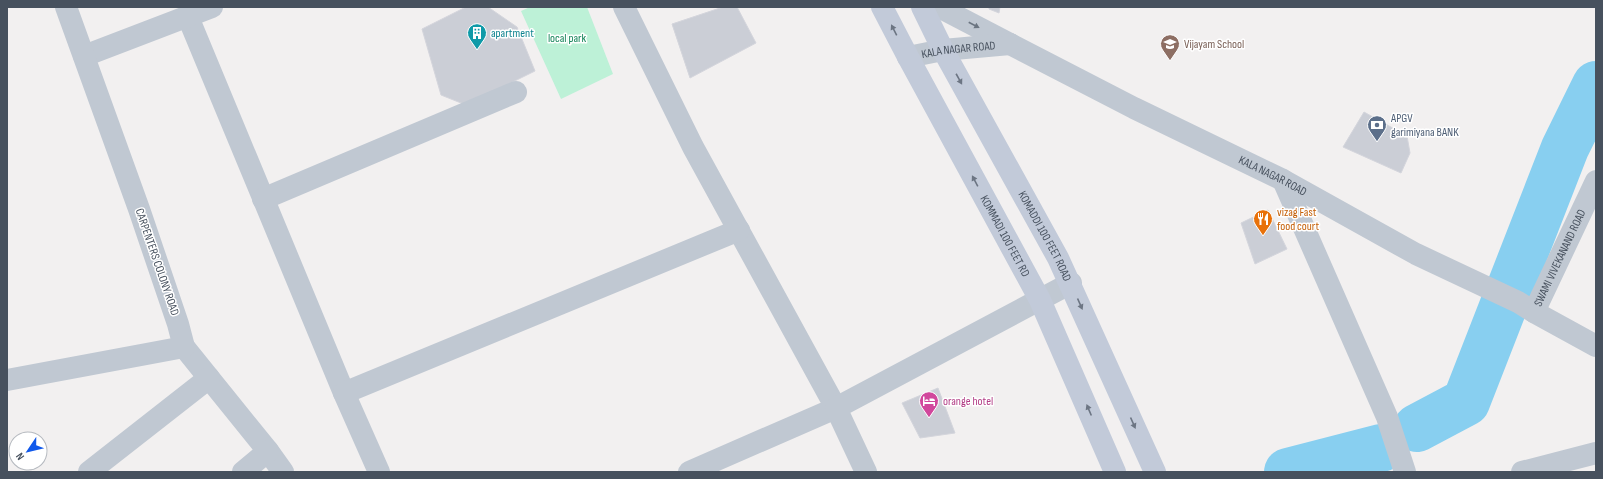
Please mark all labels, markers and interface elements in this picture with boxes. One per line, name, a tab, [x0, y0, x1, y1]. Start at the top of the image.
building icon: apartment	[466, 22, 488, 50]
one-way arrow	[968, 22, 980, 29]
one-way arrow	[891, 24, 897, 35]
place label: apartment	[491, 26, 534, 41]
park label: local park	[548, 31, 587, 46]
school or university icon: Vijayam School	[1159, 33, 1181, 61]
place label: Vijayam School	[1184, 37, 1244, 52]
street label: KALA NAGAR ROAD	[920, 38, 996, 62]
one-way arrow	[956, 73, 963, 85]
place label: APGV garimiyana BANK	[1390, 111, 1459, 140]
bank icon: APGV garimiyana BANK	[1366, 114, 1388, 142]
street label: KALA NAGAR ROAD	[1236, 152, 1310, 199]
one-way arrow	[971, 176, 978, 187]
street label: KOMADDI 100 FEET ROAD	[1015, 188, 1075, 284]
street label: KOMMADI 100 FEET RD	[977, 193, 1033, 279]
place label: vizag Fast food court	[1277, 205, 1319, 234]
street label: CARPENTERS COLONY ROAD	[132, 206, 182, 318]
street label: SWAMI VIVEKANAND ROAD	[1530, 207, 1589, 309]
restaurant icon: vizag Fast food court	[1252, 208, 1274, 236]
one-way arrow	[1078, 299, 1084, 311]
hotel icon: orange hotel	[918, 390, 940, 418]
place label: orange hotel	[943, 394, 993, 409]
one-way arrow	[1085, 404, 1091, 416]
one-way arrow	[1130, 418, 1136, 429]
north arrow	[8, 431, 48, 471]
text: N	[13, 450, 27, 463]

